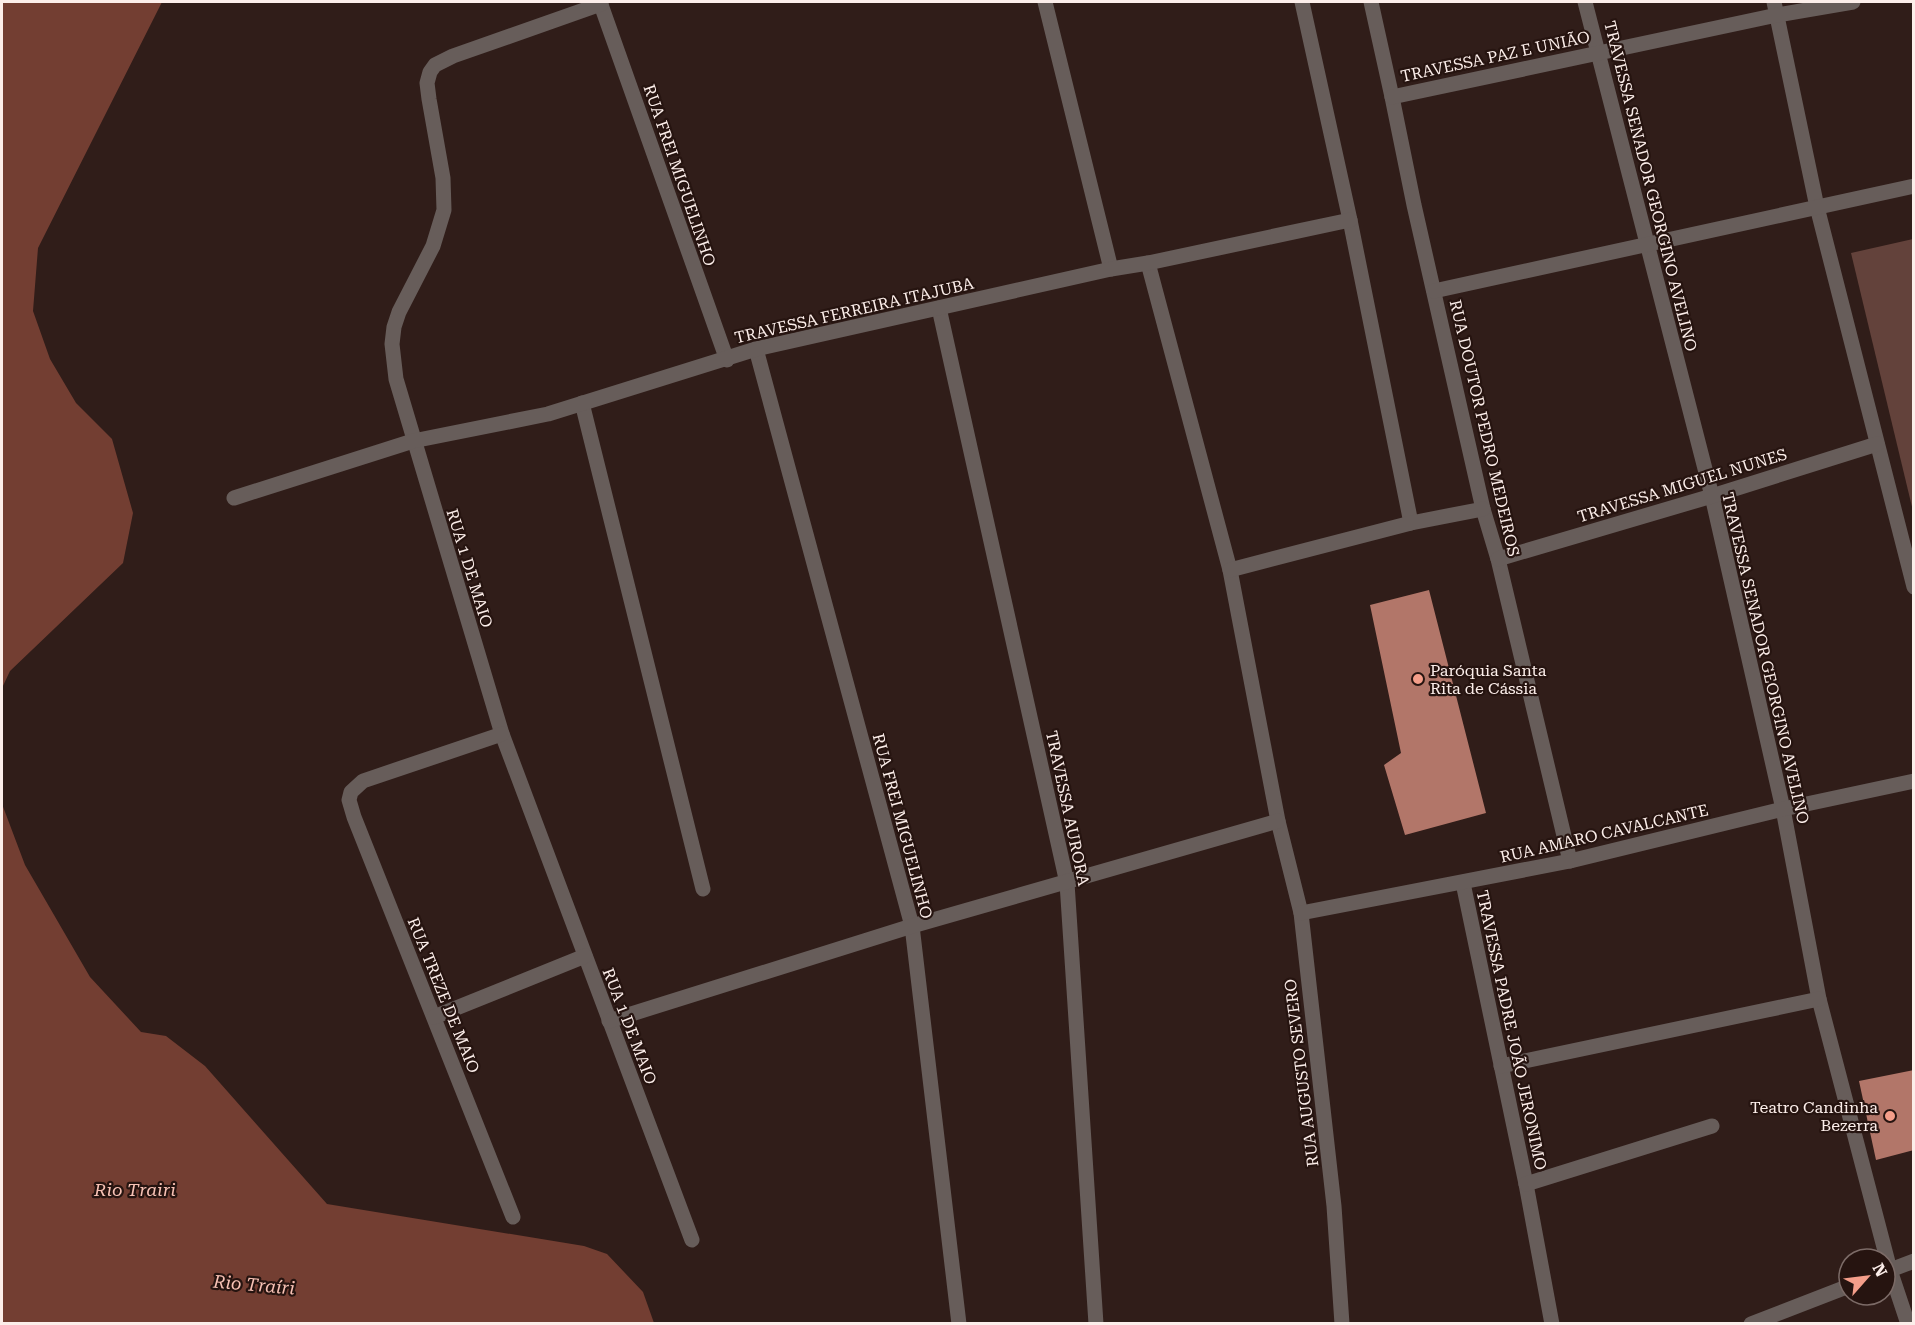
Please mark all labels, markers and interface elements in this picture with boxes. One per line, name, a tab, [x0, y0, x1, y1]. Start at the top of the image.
street label: TRAVESSA SENADOR GEORGINO AVELINO	[1600, 19, 1701, 353]
street label: TRAVESSA PAZ E UNIÃO	[1399, 27, 1591, 86]
street label: RUA FREI MIGUELINHO	[639, 82, 720, 269]
street label: TRAVESSA FERREIRA ITAJUBA	[733, 274, 976, 347]
street label: RUA DOUTOR PEDRO MEDEIROS	[1446, 298, 1523, 558]
street label: TRAVESSA MIGUEL NUNES	[1575, 444, 1789, 526]
street label: TRAVESSA SENADOR GEORGINO AVELINO	[1718, 490, 1813, 826]
street label: RUA 1 DE MAIO	[442, 506, 497, 630]
place label: Paróquia Santa Rita de Cássia	[1430, 661, 1547, 698]
marker: Paróquia Santa Rita de Cássia	[1411, 672, 1425, 686]
street label: TRAVESSA AURORA	[1042, 729, 1093, 888]
street label: RUA FREI MIGUELINHO	[869, 731, 936, 921]
street label: RUA AMARO CAVALCANTE	[1498, 800, 1710, 867]
street label: TRAVESSA PADRE JOÃO JERONIMO	[1473, 888, 1551, 1172]
street label: RUA TREZE DE MAIO	[404, 915, 483, 1076]
street label: RUA 1 DE MAIO	[599, 965, 660, 1087]
street label: RUA AUGUSTO SEVERO	[1281, 978, 1322, 1168]
place label: Teatro Candinha Bezerra	[1750, 1098, 1878, 1135]
marker: Teatro Candinha Bezerra	[1883, 1109, 1897, 1123]
water label: Rio Trairi	[93, 1179, 176, 1200]
north arrow	[1837, 1247, 1897, 1307]
text: N	[1869, 1260, 1891, 1280]
water label: Rio Traíri	[211, 1270, 296, 1299]

